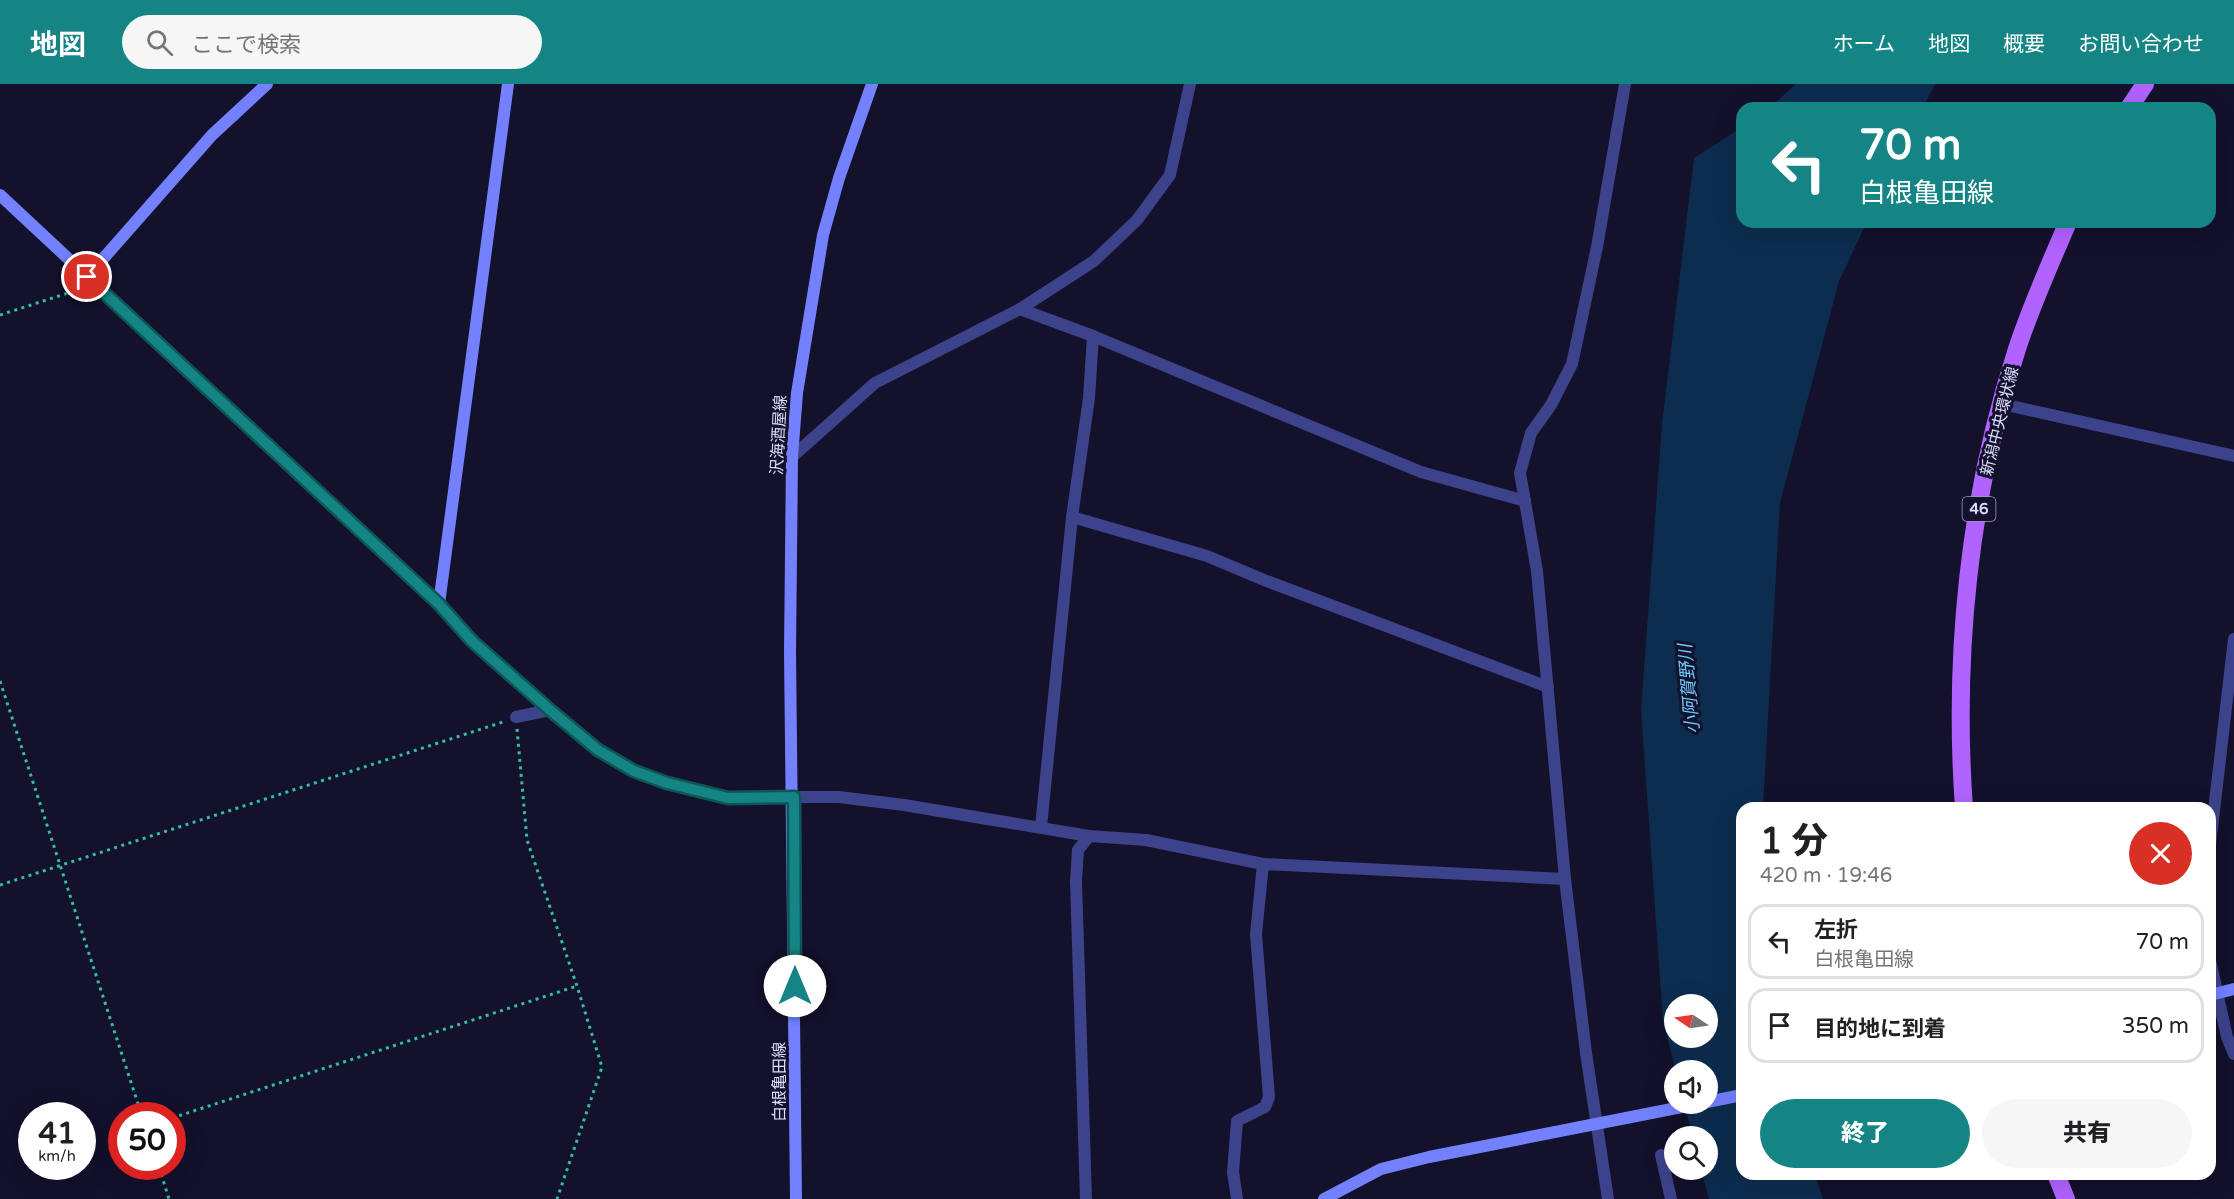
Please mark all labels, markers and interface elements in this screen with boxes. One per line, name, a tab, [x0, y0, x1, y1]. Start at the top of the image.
search box	[122, 15, 542, 69]
icon: search	[143, 26, 176, 59]
text: 地図	[30, 28, 86, 62]
text: ここで検索	[191, 32, 301, 58]
text: ホーム	[1833, 32, 1895, 57]
text: 地図	[1928, 32, 1970, 57]
text: 概要	[2003, 32, 2045, 57]
text: お問い合わせ	[2078, 32, 2204, 57]
text: 70 m	[1859, 120, 1961, 171]
icon: left	[1760, 126, 1838, 204]
text: 白根亀田線	[1859, 177, 1994, 210]
pin	[61, 251, 112, 302]
icon: arrive	[70, 260, 103, 293]
street label: 新潟中央環状線	[1977, 364, 2023, 478]
street label: 沢海酒屋線	[767, 395, 791, 476]
road number: 46	[1962, 497, 1996, 521]
water label: 小阿賀野川	[1674, 641, 1704, 735]
text: 1 分	[1760, 820, 1828, 863]
button: close	[2129, 822, 2192, 885]
text: 420 m · 19:46	[1760, 864, 1892, 888]
text: 左折	[1814, 917, 1858, 943]
icon: left	[1763, 925, 1796, 958]
text: 70 m	[2135, 929, 2189, 955]
text: 白根亀田線	[1814, 948, 1914, 972]
position arrow	[763, 954, 827, 1018]
north arrow	[1664, 994, 1718, 1048]
map controls	[1664, 994, 1718, 1180]
icon: arrive	[1763, 1009, 1796, 1042]
text: 350 m	[2122, 1013, 2189, 1039]
text: 目的地に到着	[1814, 1016, 1946, 1042]
street label: 白根亀田線	[770, 1042, 790, 1122]
button: sound	[1664, 1060, 1718, 1114]
button: 終了	[1760, 1099, 1970, 1168]
button: 共有	[1982, 1099, 2192, 1168]
speed limit sign: 50	[108, 1102, 186, 1180]
text: 41	[38, 1115, 76, 1152]
button: search	[1664, 1126, 1718, 1180]
text: km/h	[38, 1147, 76, 1165]

